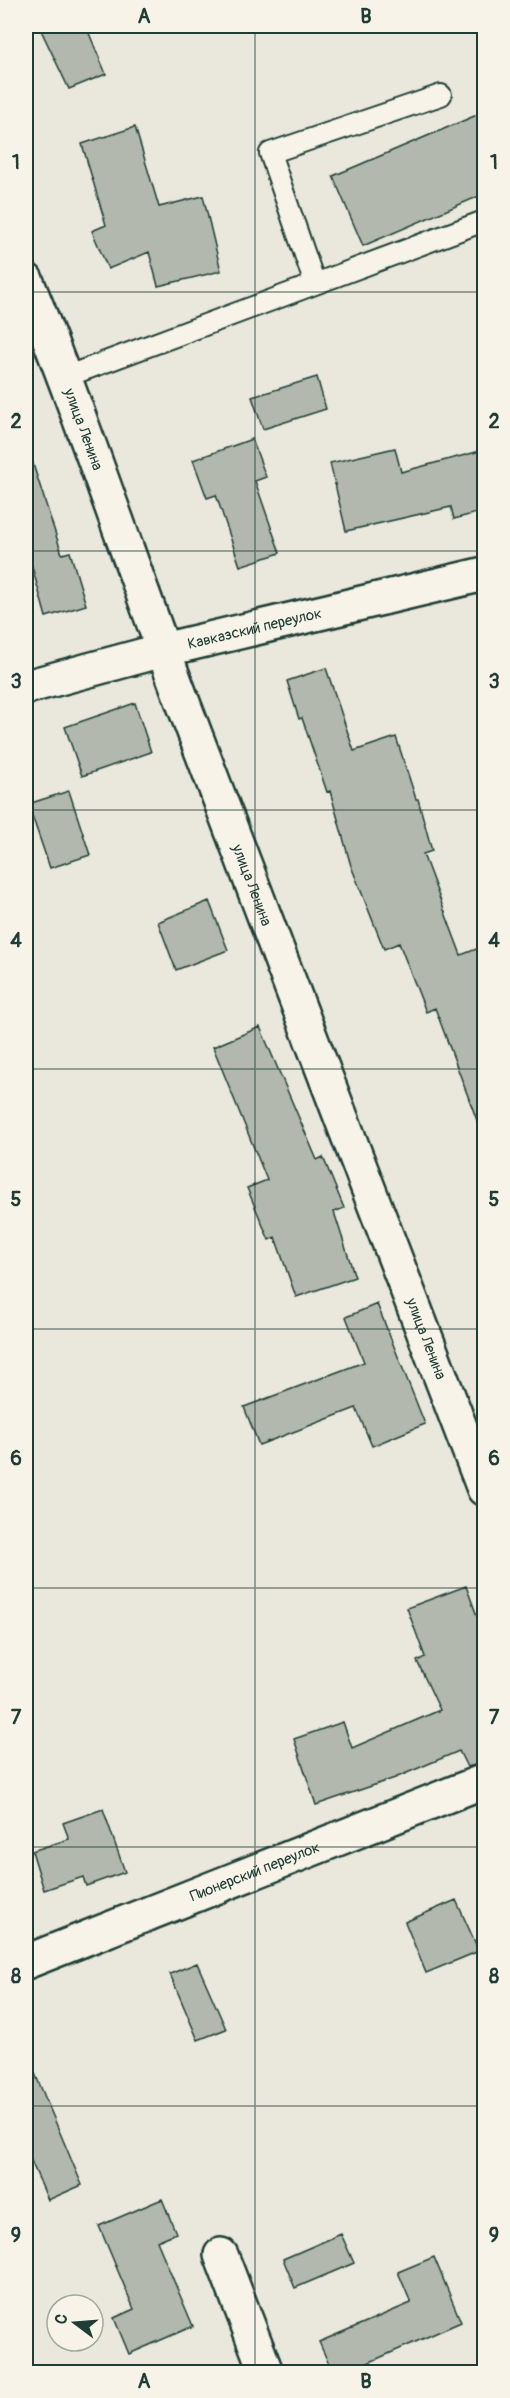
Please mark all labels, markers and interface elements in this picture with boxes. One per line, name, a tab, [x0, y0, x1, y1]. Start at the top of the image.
text: A	[138, 4, 151, 29]
text: B	[360, 4, 372, 29]
text: 1	[12, 150, 20, 175]
text: 1	[490, 150, 498, 175]
street label: улица Ленина	[59, 385, 107, 473]
text: 2	[10, 409, 22, 434]
text: 2	[488, 409, 500, 434]
street label: Кавказский переулок	[186, 603, 324, 653]
text: 3	[10, 669, 22, 694]
text: 3	[488, 669, 500, 694]
street label: улица Ленина	[228, 841, 276, 929]
text: 4	[10, 928, 22, 953]
text: 4	[488, 928, 500, 953]
text: 5	[11, 1187, 22, 1212]
text: 5	[489, 1187, 500, 1212]
street label: улица Ленина	[402, 1294, 450, 1382]
text: 6	[10, 1446, 22, 1471]
text: 6	[488, 1446, 500, 1471]
text: 7	[11, 1705, 22, 1730]
text: 7	[489, 1705, 500, 1730]
street label: Пионерский переулок	[187, 1837, 323, 1906]
text: 8	[11, 1964, 21, 1989]
text: 8	[489, 1964, 499, 1989]
text: 9	[11, 2223, 21, 2248]
text: 9	[489, 2223, 499, 2248]
north arrow	[45, 2293, 105, 2353]
text: С	[51, 2312, 73, 2327]
text: A	[138, 2369, 151, 2394]
text: B	[360, 2369, 372, 2394]

